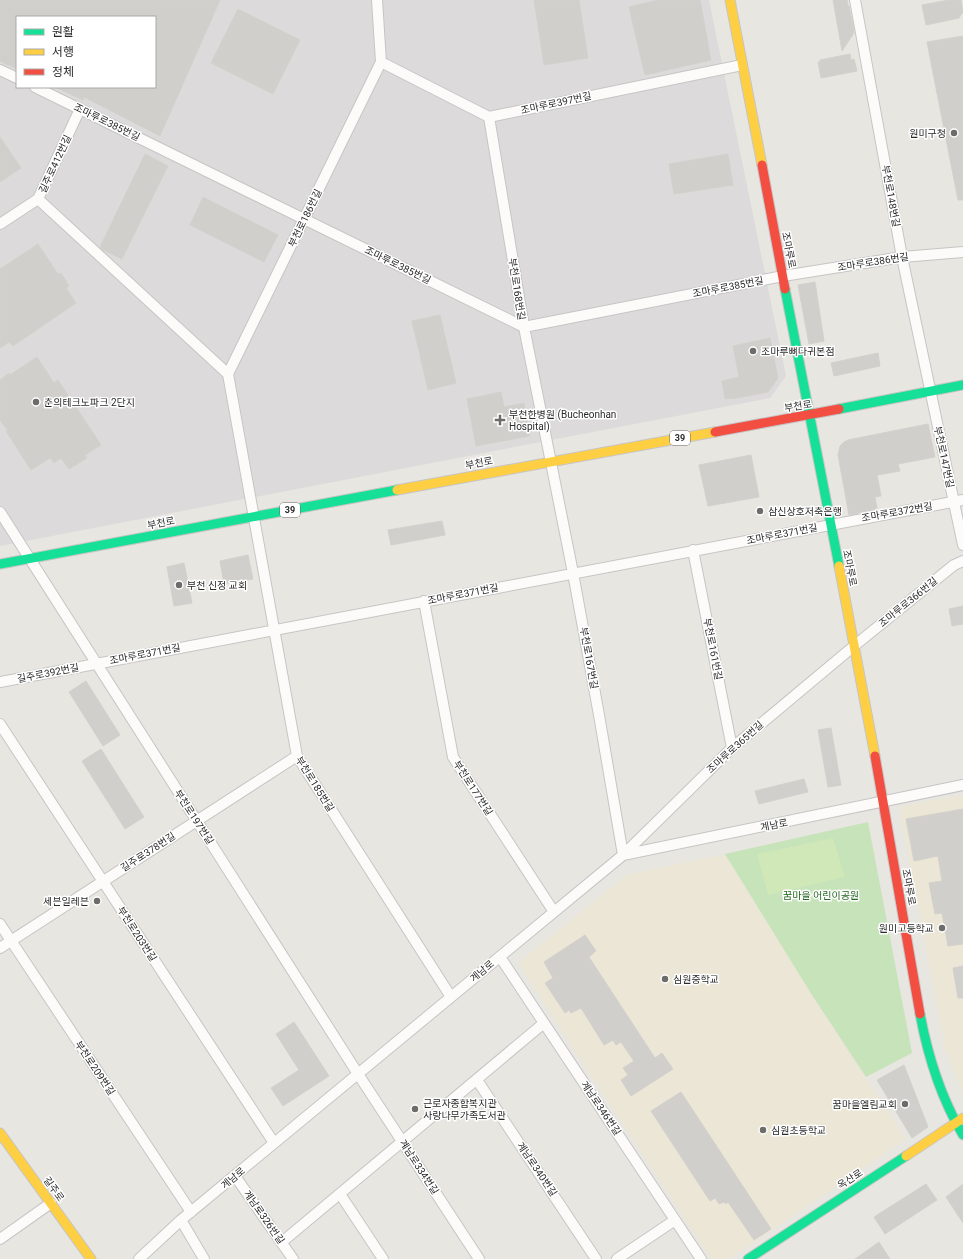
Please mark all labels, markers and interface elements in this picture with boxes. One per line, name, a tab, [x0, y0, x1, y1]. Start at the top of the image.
legend	[16, 16, 156, 88]
text: 원활	[52, 25, 74, 39]
text: 서행	[52, 45, 74, 59]
text: 정체	[52, 65, 74, 79]
street label: 조마루로397번길	[520, 90, 592, 116]
street label: 조마루로385번길	[72, 101, 142, 143]
place label: 원미구청	[909, 128, 946, 139]
marker: 원미구청	[949, 128, 959, 138]
street label: 길주로412번길	[37, 133, 73, 195]
street label: 부천로148번길	[880, 164, 902, 228]
street label: 부천로186번길	[286, 187, 324, 249]
street label: 조마루로	[780, 231, 798, 269]
street label: 조마루로385번길	[363, 244, 433, 286]
street label: 조마루로386번길	[837, 251, 909, 273]
street label: 부천로168번길	[507, 257, 527, 321]
street label: 조마루로385번길	[692, 275, 764, 299]
marker: 조마루뼈다귀본점	[748, 346, 758, 356]
place label: 조마루뼈다귀본점	[761, 346, 835, 357]
marker: 춘의테크노파크 2단지	[31, 397, 41, 407]
place label: 춘의테크노파크 2단지	[44, 397, 135, 408]
street label: 부천로	[783, 398, 813, 414]
place label: 부천한병원 (Bucheonhan Hospital)	[509, 409, 616, 433]
marker: 부천한병원 (Bucheonhan Hospital)	[494, 414, 506, 426]
street label: 부천로147번길	[932, 425, 956, 489]
road number: 39	[670, 431, 690, 445]
street label: 부천로	[464, 455, 494, 471]
street label: 조마루로372번길	[861, 500, 933, 524]
road number: 39	[280, 503, 300, 517]
marker: 삼신상호저축은행	[755, 506, 765, 516]
place label: 삼신상호저축은행	[768, 506, 842, 517]
street label: 부천로	[146, 515, 176, 531]
street label: 조마루로371번길	[746, 522, 818, 546]
street label: 조마루로	[841, 549, 859, 587]
street label: 조마루로366번길	[877, 575, 939, 629]
marker: 부천 신정 교회	[174, 580, 184, 590]
place label: 부천 신정 교회	[187, 580, 247, 591]
street label: 조마루로371번길	[427, 582, 499, 606]
street label: 부천로161번길	[702, 617, 724, 681]
street label: 부천로167번길	[578, 626, 600, 690]
street label: 조마루로371번길	[109, 642, 181, 666]
street label: 길주로392번길	[16, 662, 80, 684]
street label: 조마루로365번길	[705, 719, 765, 775]
street label: 부천로185번길	[294, 754, 336, 814]
street label: 부천로177번길	[451, 759, 495, 817]
street label: 부천로197번길	[172, 788, 216, 846]
street label: 계남로	[759, 817, 789, 833]
street label: 길주로378번길	[119, 830, 177, 874]
street label: 조마루로	[900, 868, 918, 906]
park label: 꿈마을 어린이공원	[783, 890, 859, 901]
place label: 세븐일레븐	[43, 896, 89, 907]
marker: 세븐일레븐	[92, 896, 102, 906]
street label: 부천로203번길	[115, 905, 159, 963]
place label: 원미고등학교	[879, 923, 934, 934]
marker: 원미고등학교	[937, 923, 947, 933]
street label: 계남로	[468, 958, 496, 984]
marker: 심원중학교	[660, 974, 670, 984]
place label: 심원중학교	[673, 974, 719, 985]
street label: 부천로209번길	[73, 1039, 117, 1097]
street label: 계남로346번길	[579, 1079, 623, 1137]
place label: 근로자종합복지관 사랑나무가족도서관	[423, 1098, 507, 1121]
place label: 꿈마을엘림교회	[833, 1099, 897, 1110]
marker: 꿈마을엘림교회	[900, 1099, 910, 1109]
marker: 근로자종합복지관 사랑나무가족도서관	[410, 1104, 420, 1114]
marker: 심원초등학교	[758, 1125, 768, 1135]
place label: 심원초등학교	[771, 1125, 826, 1136]
street label: 계남로334번길	[397, 1138, 441, 1196]
street label: 계남로340번길	[515, 1140, 559, 1198]
street label: 계남로	[219, 1165, 247, 1191]
street label: 옥산로	[835, 1167, 865, 1191]
street label: 길주로	[41, 1175, 67, 1203]
street label: 계남로326번길	[241, 1188, 287, 1246]

